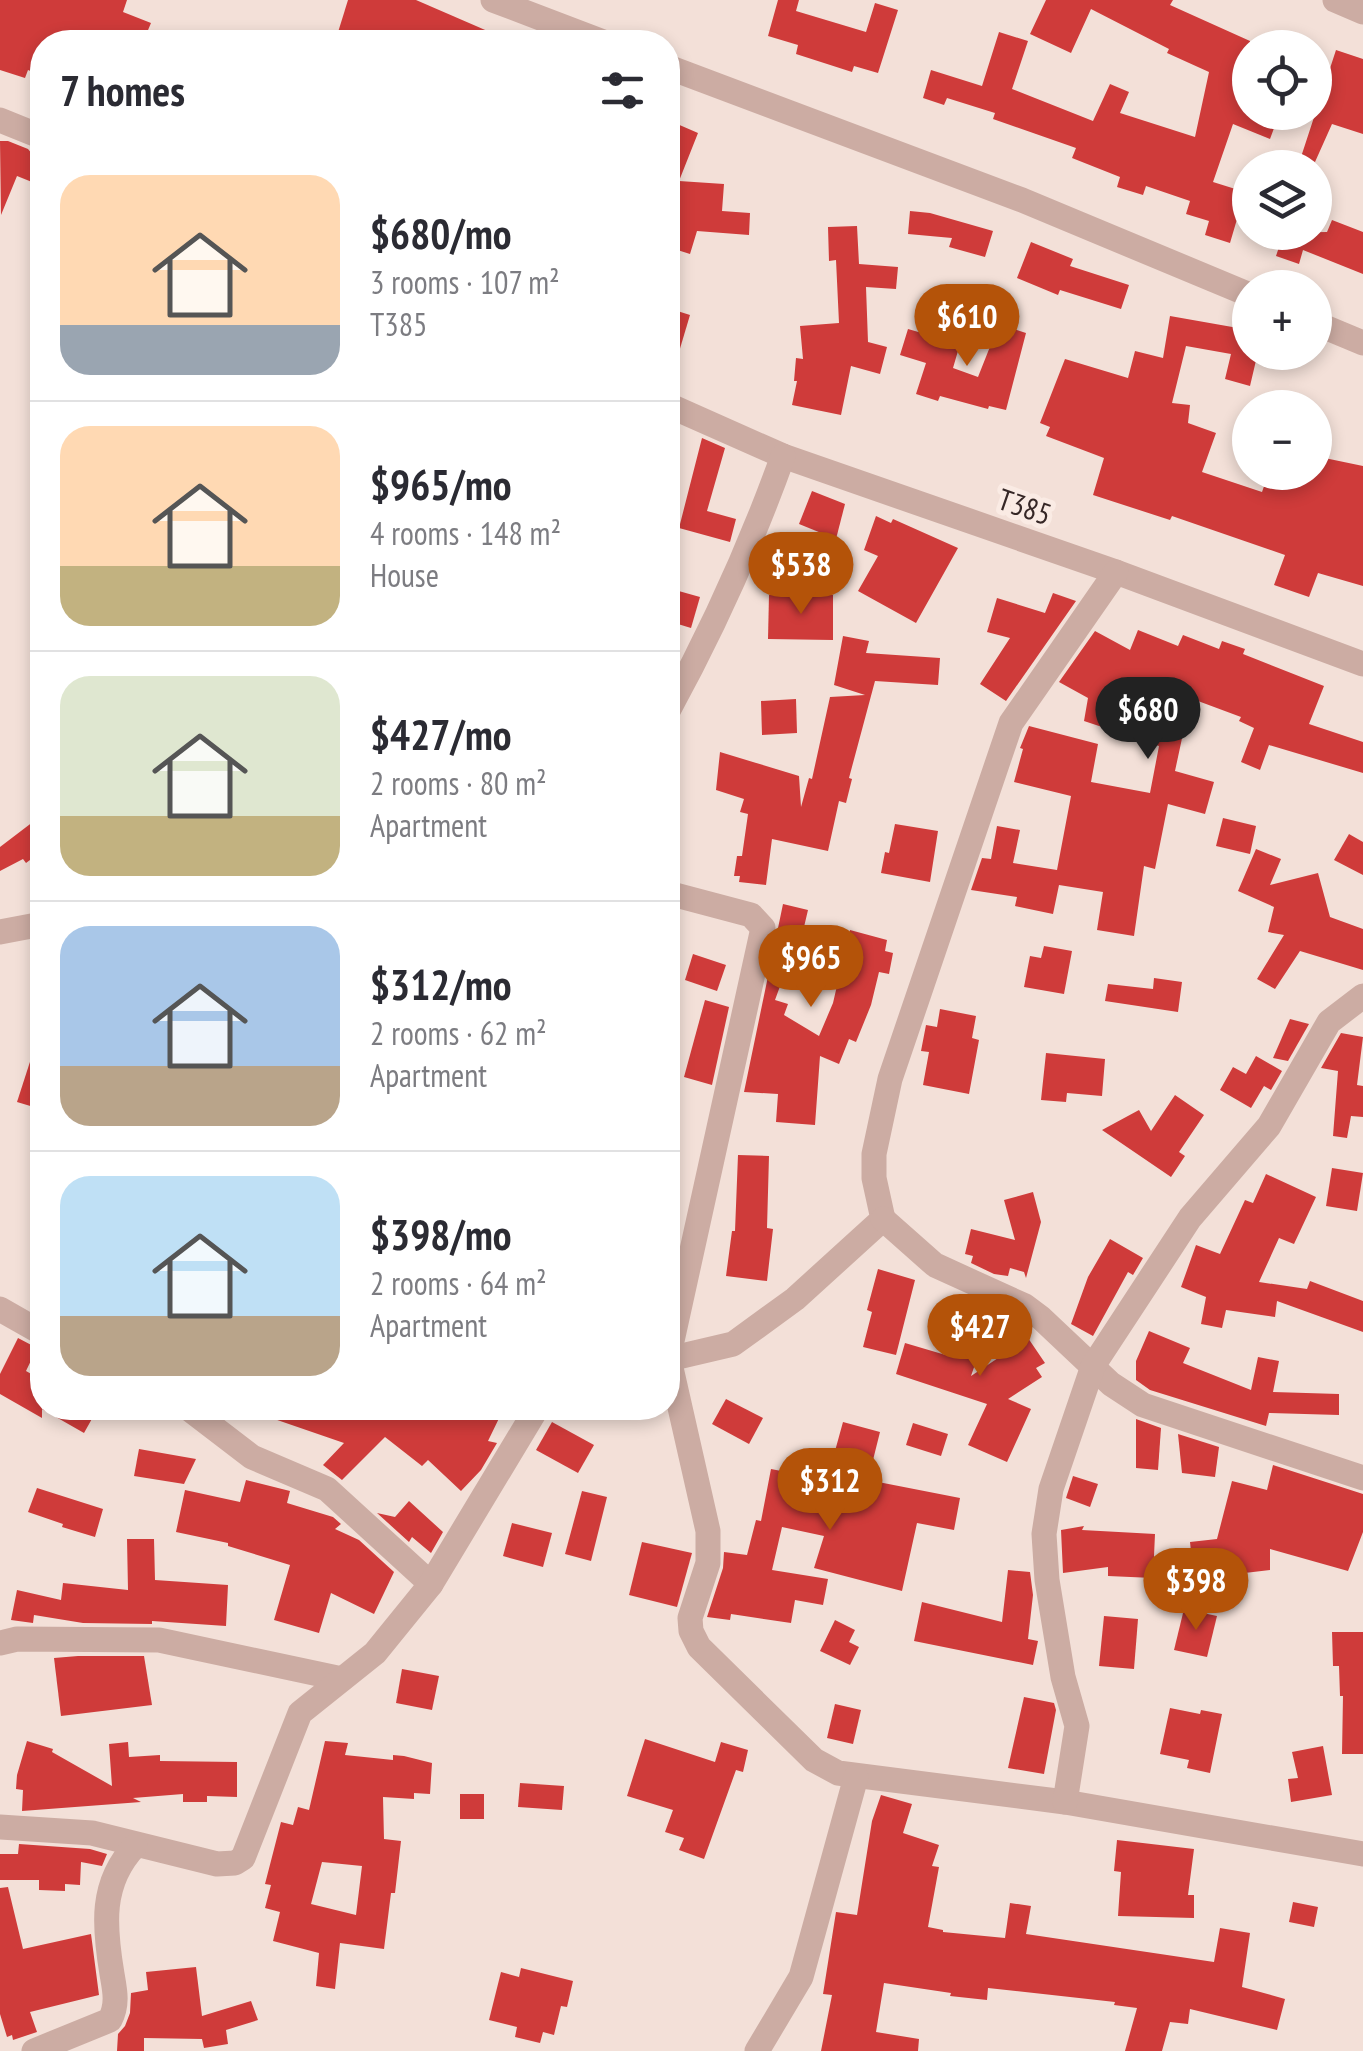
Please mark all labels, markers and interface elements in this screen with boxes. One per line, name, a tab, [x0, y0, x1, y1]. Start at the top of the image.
map controls	[1232, 30, 1332, 490]
button: locate	[1232, 30, 1332, 130]
text: 7 homes	[60, 63, 185, 118]
icon: filters	[595, 63, 650, 118]
button: layers	[1232, 150, 1332, 250]
text: $680/mo	[370, 206, 512, 261]
icon: home	[140, 215, 260, 335]
text: 3 rooms · 107 m²	[370, 261, 560, 303]
button: +	[1232, 270, 1332, 370]
pin: $610	[908, 284, 1026, 369]
text: $610	[936, 295, 998, 337]
text: T385	[370, 303, 428, 345]
button: −	[1232, 390, 1332, 490]
text: $965/mo	[370, 457, 512, 512]
icon: home	[140, 466, 260, 586]
street label: T385	[993, 479, 1057, 533]
text: 4 rooms · 148 m²	[370, 512, 561, 554]
pin: $538	[742, 532, 860, 617]
text: $538	[770, 543, 832, 585]
text: House	[370, 554, 439, 596]
pin: $680	[1089, 677, 1207, 762]
text: $680	[1117, 688, 1179, 730]
text: $427/mo	[370, 707, 512, 762]
icon: home	[140, 716, 260, 836]
text: 2 rooms · 80 m²	[370, 762, 547, 804]
text: Apartment	[370, 804, 487, 846]
pin: $965	[752, 925, 870, 1010]
text: $965	[780, 936, 842, 978]
text: $312/mo	[370, 957, 512, 1012]
icon: home	[140, 966, 260, 1086]
text: 2 rooms · 62 m²	[370, 1012, 547, 1054]
text: Apartment	[370, 1054, 487, 1096]
text: $398/mo	[370, 1207, 512, 1262]
icon: home	[140, 1216, 260, 1336]
text: 2 rooms · 64 m²	[370, 1262, 547, 1304]
pin: $427	[921, 1294, 1039, 1379]
text: Apartment	[370, 1304, 487, 1346]
text: $427	[949, 1305, 1011, 1347]
pin: $312	[771, 1448, 889, 1533]
text: $312	[799, 1459, 861, 1501]
pin: $398	[1137, 1548, 1255, 1633]
text: $398	[1165, 1559, 1227, 1601]

